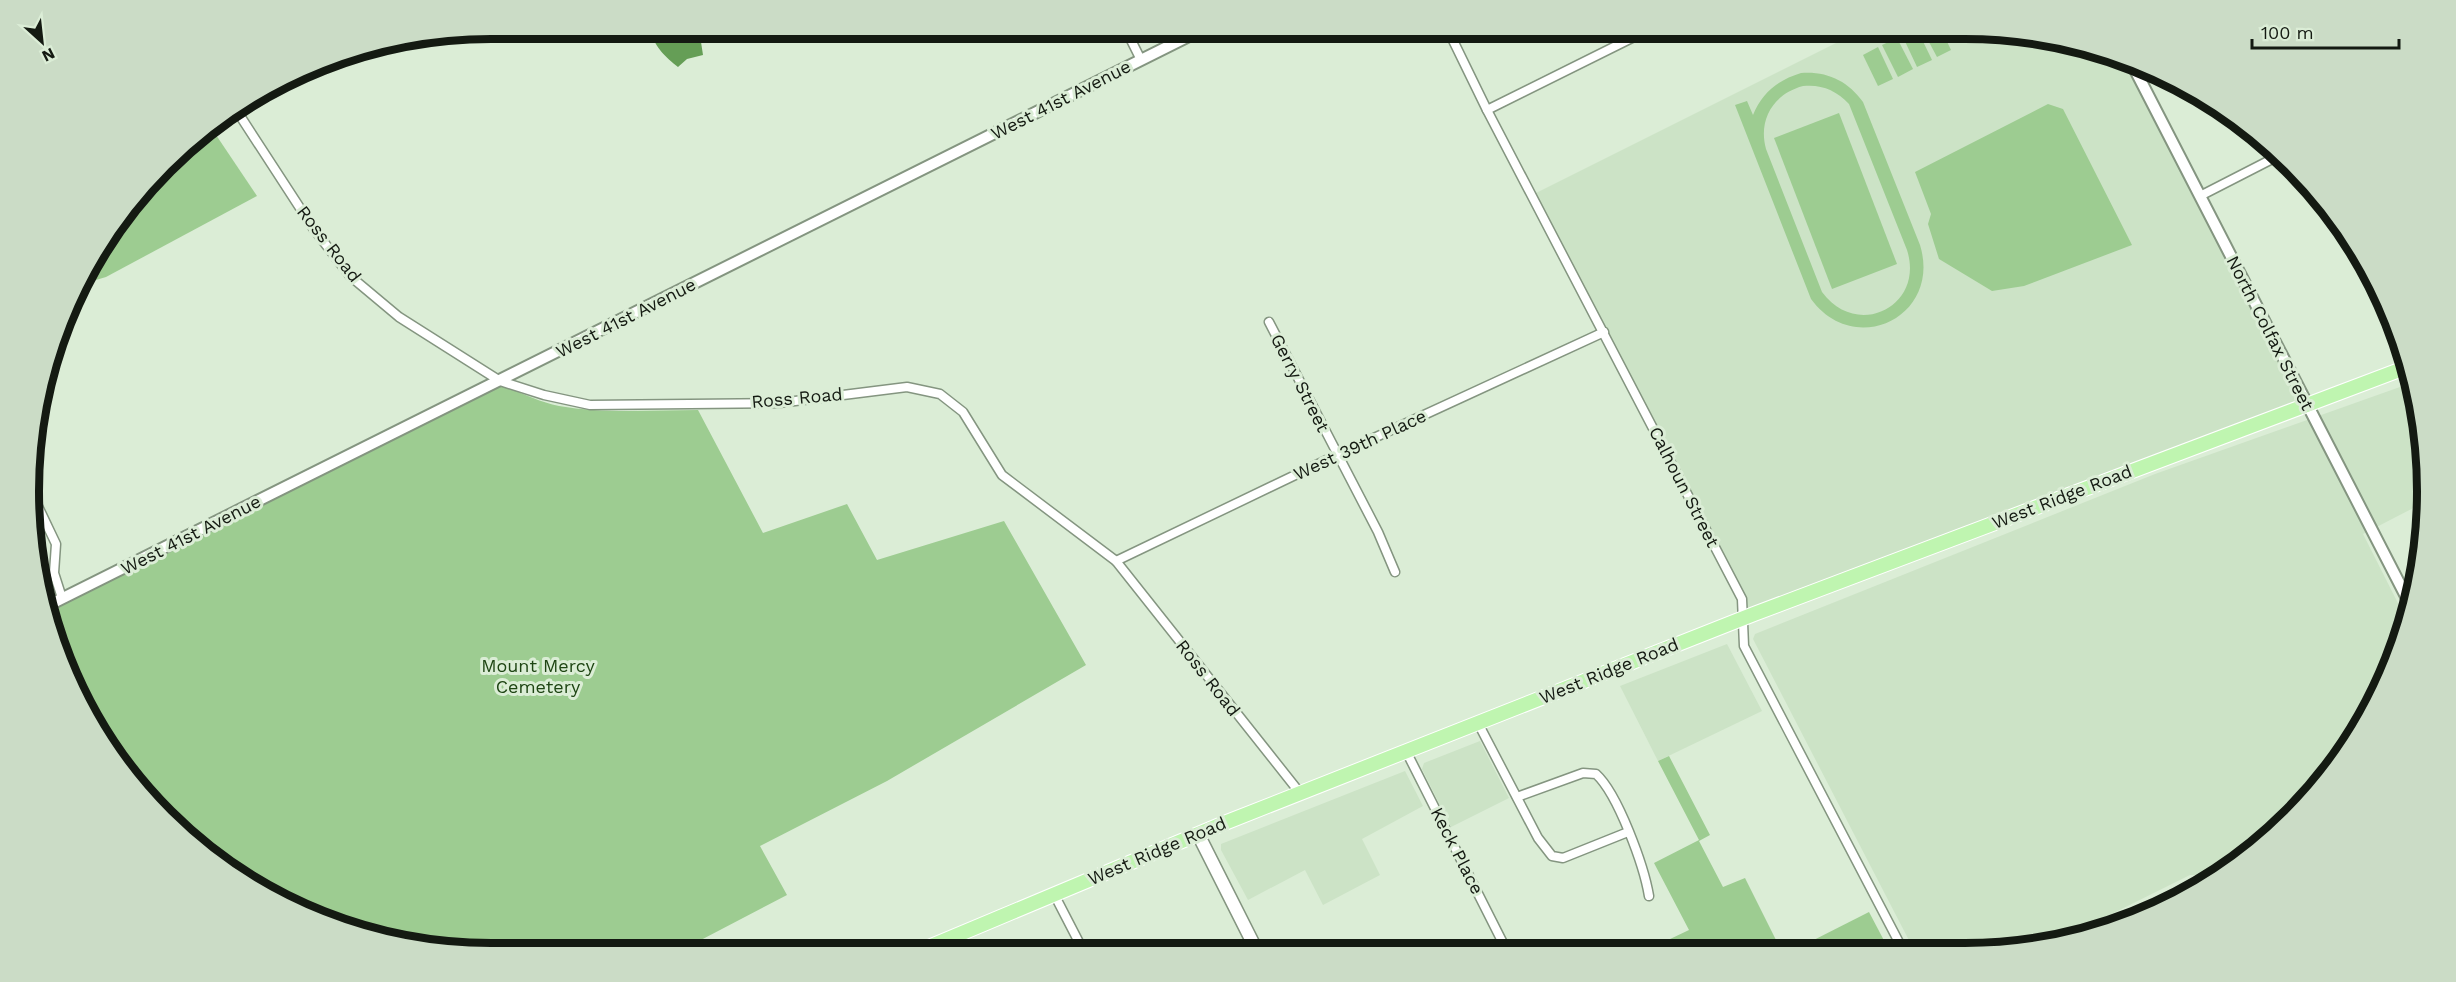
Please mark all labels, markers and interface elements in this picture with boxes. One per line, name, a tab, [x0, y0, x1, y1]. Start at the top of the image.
north arrow	[12, 12, 72, 72]
scale bar	[2252, 12, 2399, 50]
text: 100 m	[2261, 22, 2314, 43]
text: N	[39, 44, 58, 66]
street label: West 41st Avenue	[987, 55, 1134, 144]
street label: Ross Road	[293, 201, 366, 286]
street label: North Colfax Street	[2222, 252, 2319, 414]
street label: West 41st Avenue	[552, 273, 699, 362]
street label: Gerry Street	[1267, 330, 1334, 436]
street label: Ross Road	[750, 383, 843, 412]
street label: West 39th Place	[1290, 405, 1429, 484]
street label: Calhoun Street	[1645, 423, 1724, 551]
street label: West Ridge Road	[1989, 460, 2135, 533]
street label: West 41st Avenue	[117, 490, 264, 579]
street label: West Ridge Road	[1536, 633, 1681, 708]
street label: Ross Road	[1172, 635, 1245, 720]
park label: Mount Mercy Cemetery	[481, 655, 595, 697]
street label: Keck Place	[1427, 804, 1488, 898]
street label: West Ridge Road	[1084, 812, 1229, 889]

